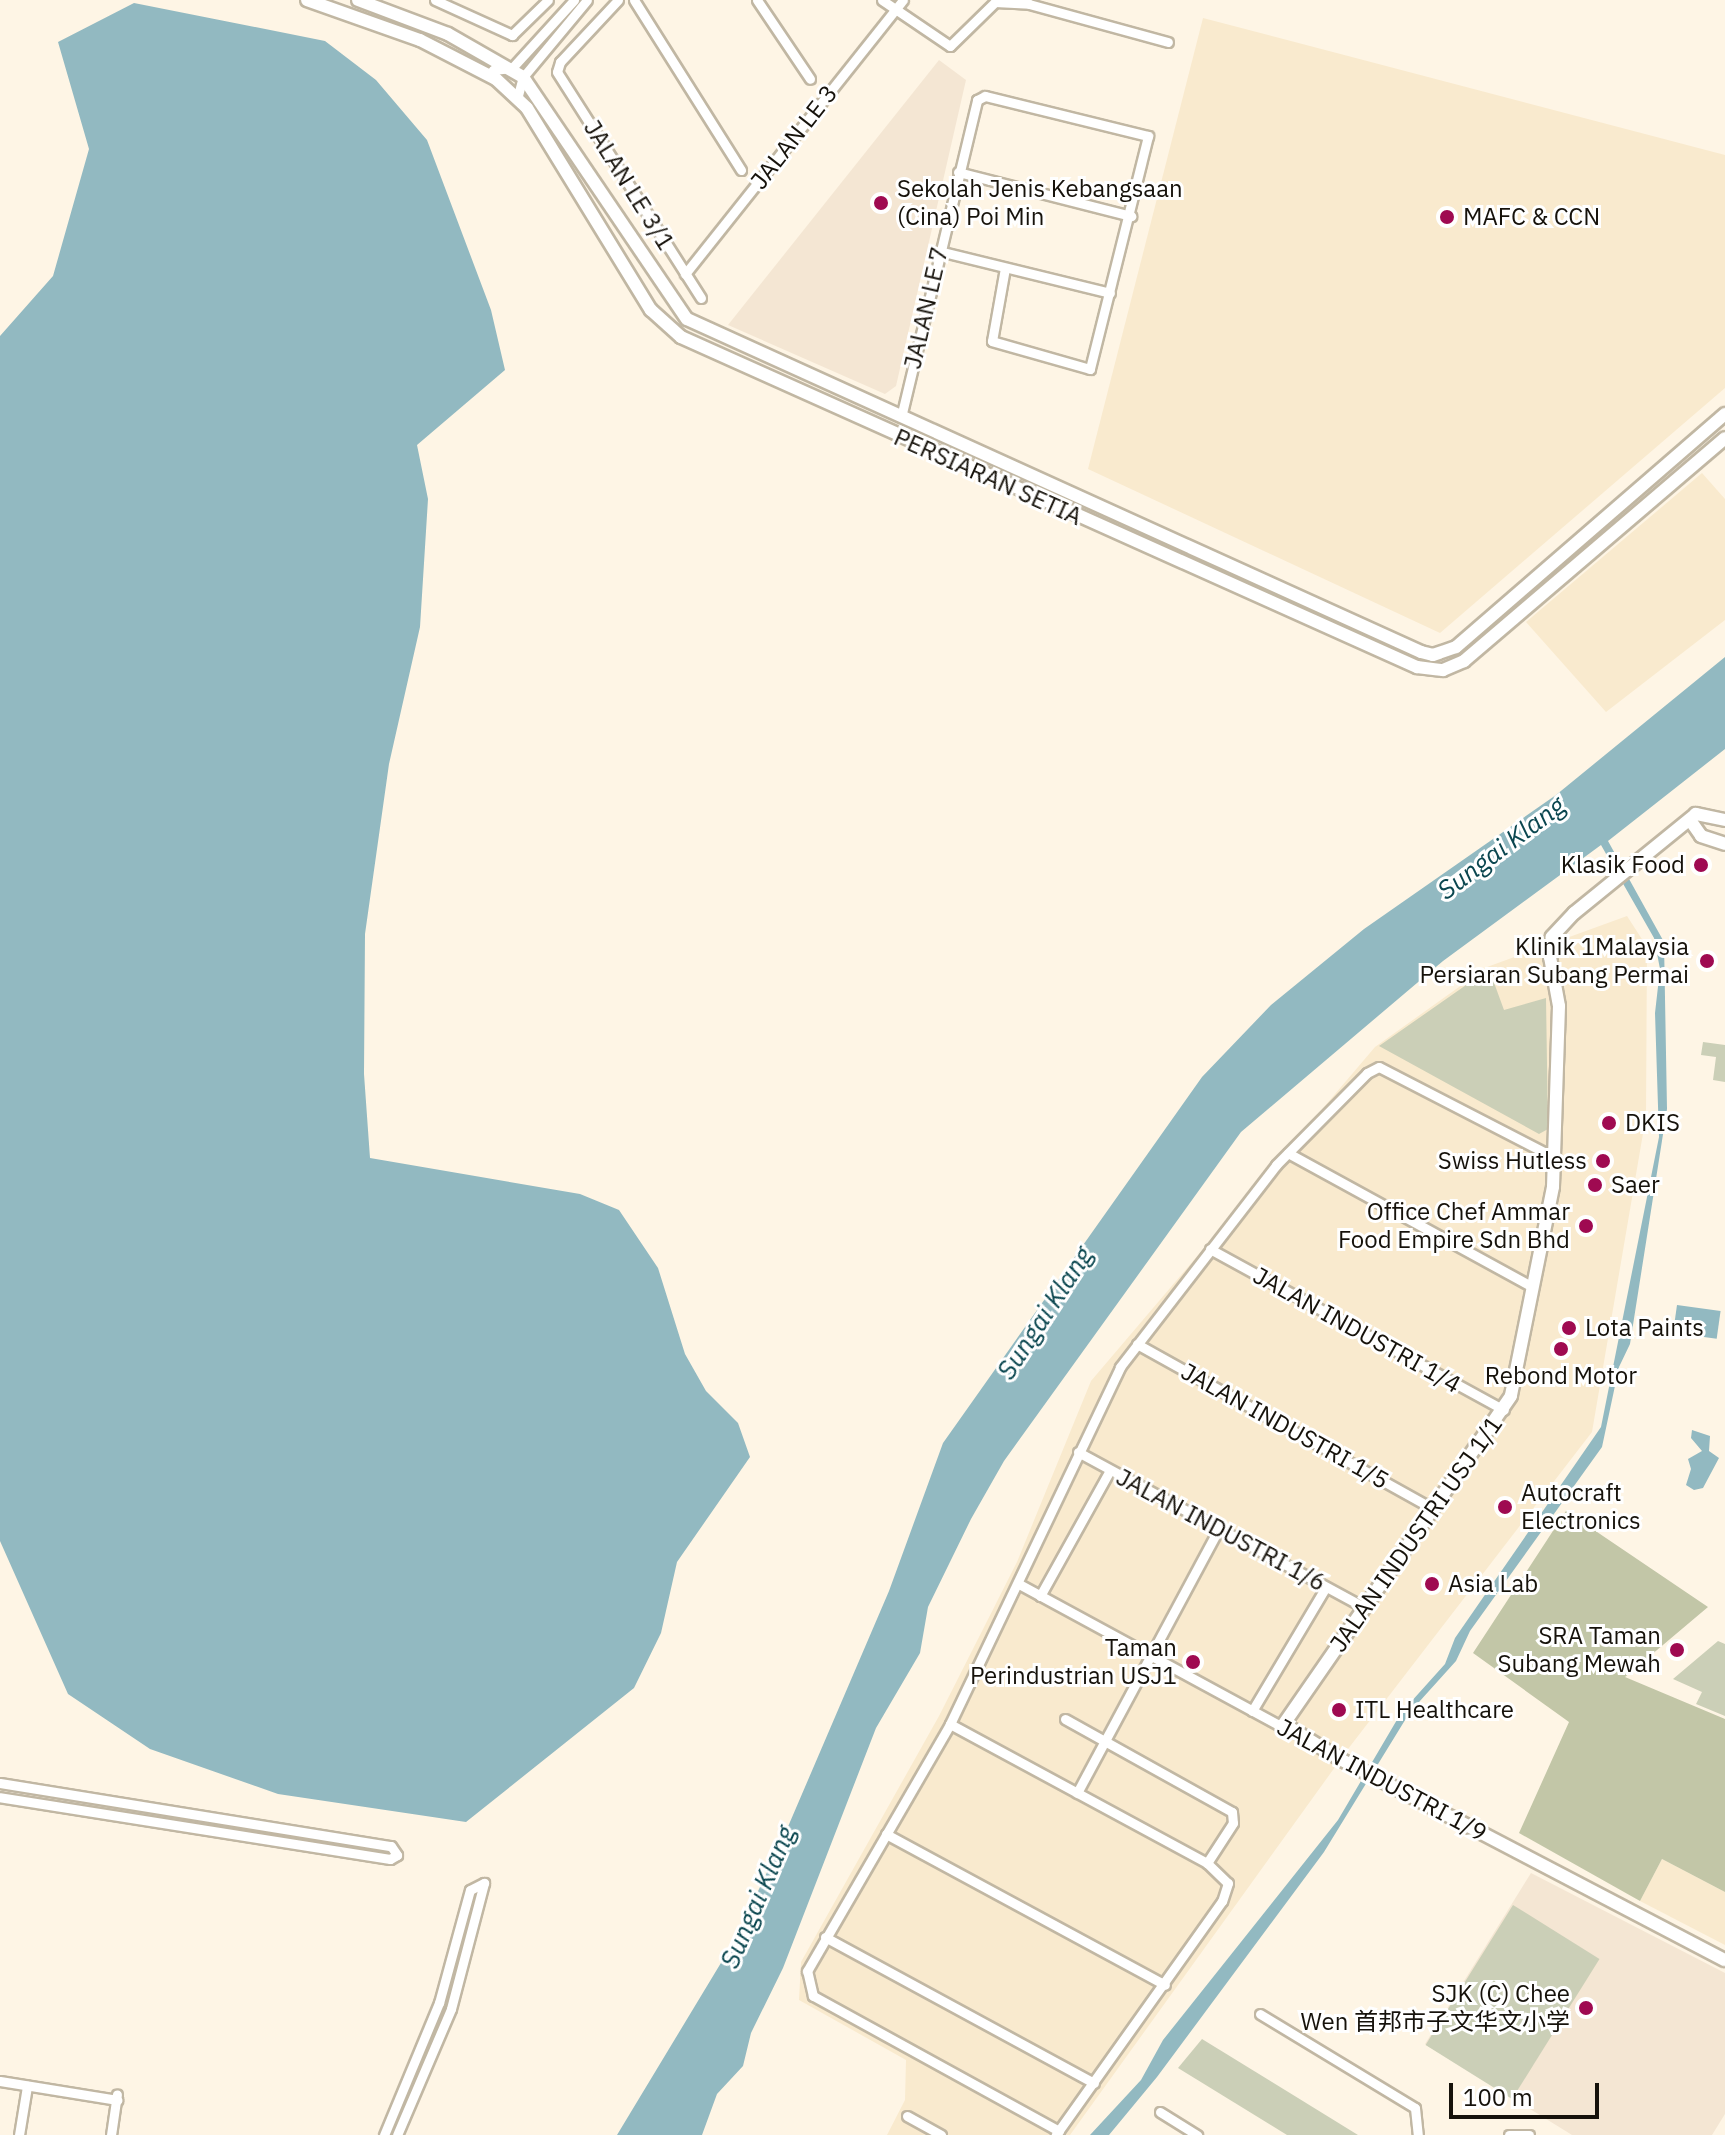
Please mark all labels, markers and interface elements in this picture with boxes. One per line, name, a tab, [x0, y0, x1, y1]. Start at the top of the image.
street label: JALAN LE 3	[744, 79, 844, 195]
street label: JALAN LE 3/1	[578, 115, 680, 255]
place label: Sekolah Jenis Kebangsaan (Cina) Poi Min	[897, 175, 1183, 231]
marker: Sekolah Jenis Kebangsaan (Cina) Poi Min	[872, 194, 890, 212]
place label: MAFC & CCN	[1463, 203, 1600, 231]
marker: MAFC & CCN	[1438, 208, 1456, 226]
street label: JALAN LE 7	[898, 244, 954, 372]
street label: PERSIARAN SETIA	[890, 423, 1086, 531]
water label: Sungai Klang	[1431, 790, 1571, 906]
place label: Klasik Food	[1561, 851, 1685, 879]
marker: Klasik Food	[1692, 856, 1710, 874]
place label: Klinik 1Malaysia Persiaran Subang Permai	[1420, 933, 1689, 989]
marker: Klinik 1Malaysia Persiaran Subang Permai	[1696, 950, 1718, 972]
place label: DKIS	[1625, 1109, 1680, 1137]
marker: DKIS	[1600, 1114, 1618, 1132]
place label: Swiss Hutless	[1438, 1147, 1587, 1175]
marker: Swiss Hutless	[1594, 1152, 1612, 1170]
place label: Saer	[1611, 1171, 1660, 1199]
marker: Saer	[1586, 1176, 1604, 1194]
place label: Office Chef Ammar Food Empire Sdn Bhd	[1338, 1198, 1570, 1254]
marker: Office Chef Ammar Food Empire Sdn Bhd	[1577, 1217, 1595, 1235]
water label: Sungai Klang	[991, 1241, 1099, 1385]
street label: JALAN INDUSTRI 1/4	[1248, 1261, 1466, 1399]
place label: Lota Paints	[1585, 1314, 1704, 1342]
marker: Lota Paints	[1560, 1319, 1578, 1337]
marker: Rebond Motor	[1552, 1340, 1570, 1358]
street label: JALAN INDUSTRI 1/5	[1176, 1357, 1394, 1495]
place label: Rebond Motor	[1485, 1362, 1637, 1390]
street label: JALAN INDUSTRI USJ 1/1	[1324, 1411, 1508, 1657]
street label: JALAN INDUSTRI 1/6	[1111, 1463, 1331, 1597]
place label: Autocraft Electronics	[1521, 1479, 1641, 1535]
marker: Autocraft Electronics	[1496, 1498, 1514, 1516]
place label: Asia Lab	[1448, 1570, 1538, 1598]
marker: Asia Lab	[1423, 1575, 1441, 1593]
place label: SRA Taman Subang Mewah	[1498, 1622, 1661, 1678]
place label: Taman Perindustrian USJ1	[970, 1634, 1177, 1690]
marker: SRA Taman Subang Mewah	[1668, 1641, 1686, 1659]
marker: Taman Perindustrian USJ1	[1184, 1653, 1202, 1671]
place label: ITL Healthcare	[1355, 1696, 1514, 1724]
marker: ITL Healthcare	[1330, 1701, 1348, 1719]
street label: JALAN INDUSTRI 1/9	[1272, 1713, 1492, 1847]
water label: Sungai Klang	[714, 1821, 802, 1973]
place label: SJK (C) Chee Wen 首邦市子文华文小学	[1301, 1980, 1570, 2036]
marker: SJK (C) Chee Wen 首邦市子文华文小学	[1577, 1999, 1595, 2017]
scale bar	[1453, 2067, 1603, 2117]
text: 100 m	[1463, 2081, 1533, 2113]

